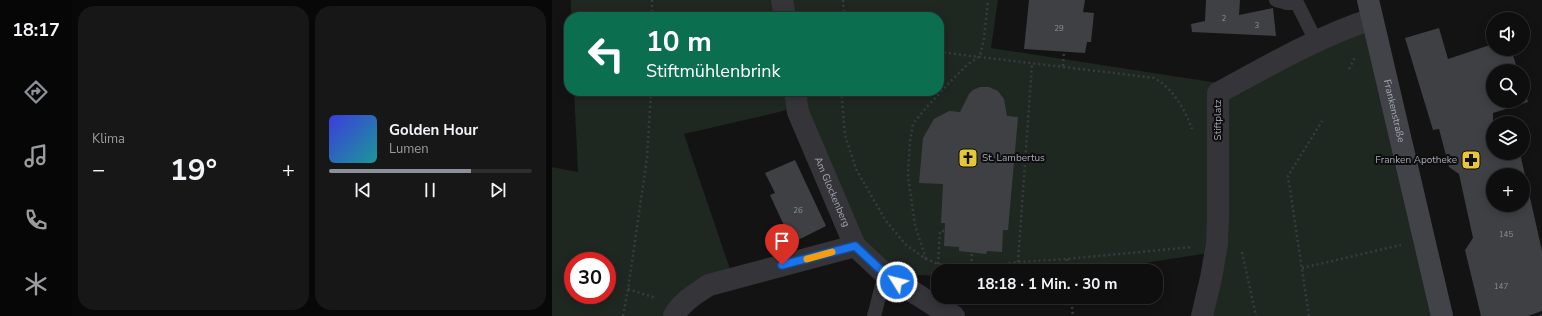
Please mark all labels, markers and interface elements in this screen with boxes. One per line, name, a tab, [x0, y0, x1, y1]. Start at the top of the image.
map controls	[1486, 12, 1530, 212]
button: sound	[1486, 12, 1530, 56]
house number: 2	[1222, 13, 1227, 24]
text: 18:17	[12, 18, 60, 42]
house number: 3	[1255, 20, 1260, 31]
text: 10 m	[646, 23, 712, 61]
house number: 29	[1054, 23, 1064, 34]
icon: left	[580, 28, 632, 80]
text: Stiftmühlenbrink	[646, 59, 781, 83]
button: search	[1486, 64, 1530, 108]
icon: directions	[22, 78, 50, 106]
street label: Frankenstraße	[1380, 78, 1408, 144]
street label: Stiftplatz	[1211, 99, 1225, 140]
button: layers	[1486, 116, 1530, 160]
text: Golden Hour	[389, 120, 478, 140]
text: Klima	[92, 130, 125, 148]
text: Lumen	[389, 140, 429, 158]
icon: music	[22, 142, 50, 170]
church icon: St. Lambertus	[957, 147, 979, 169]
pharmacy icon: Franken Apotheke	[1460, 149, 1482, 171]
text: 19°	[170, 150, 217, 191]
place label: St. Lambertus	[982, 151, 1045, 165]
place label: Franken Apotheke	[1375, 153, 1457, 167]
street label: Am Glockenberg	[811, 154, 853, 229]
text: −	[92, 155, 105, 185]
text: +	[282, 155, 295, 185]
button: +	[1486, 168, 1530, 212]
icon: previous	[352, 179, 374, 201]
icon: pause	[419, 179, 441, 201]
icon: next	[487, 179, 509, 201]
house number: 26	[793, 205, 803, 216]
icon: phone	[22, 206, 50, 234]
pin	[765, 224, 799, 265]
house number: 145	[1499, 229, 1513, 240]
icon: arrive	[771, 230, 793, 252]
speed limit sign: 30	[564, 252, 616, 304]
position arrow	[876, 261, 918, 303]
icon: climate	[22, 270, 50, 298]
text: 18:18 · 1 Min. · 30 m	[977, 274, 1117, 294]
house number: 147	[1494, 281, 1508, 292]

